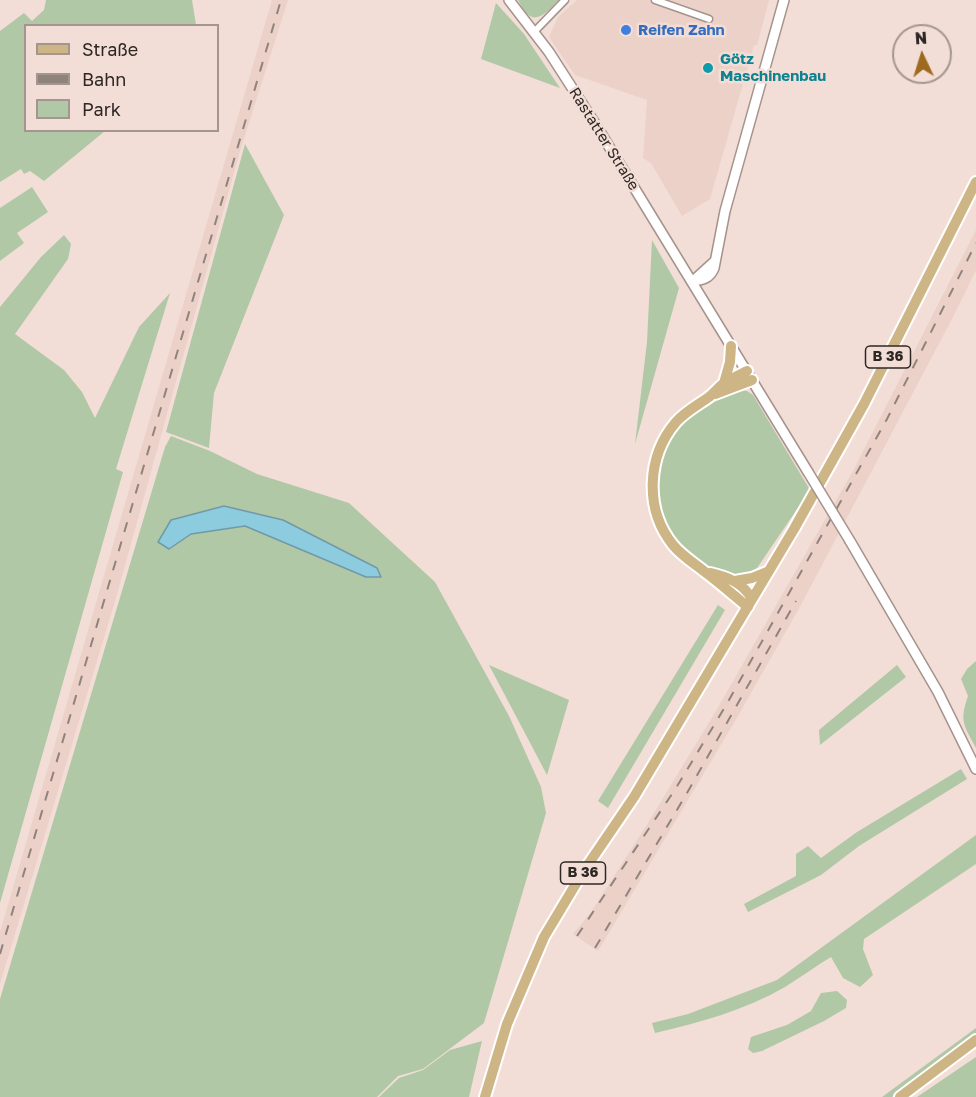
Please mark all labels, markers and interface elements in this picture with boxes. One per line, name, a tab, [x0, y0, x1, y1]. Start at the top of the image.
place label: Reifen Zahn	[638, 21, 725, 39]
marker: Reifen Zahn	[619, 23, 633, 37]
legend	[24, 24, 219, 132]
north arrow	[892, 24, 952, 84]
text: N	[914, 28, 928, 48]
text: Straße	[82, 38, 138, 60]
place label: Götz Maschinenbau	[720, 50, 826, 85]
marker: Götz Maschinenbau	[701, 61, 715, 75]
text: Bahn	[82, 68, 126, 90]
street label: Rastatter Straße	[565, 84, 643, 194]
text: Park	[82, 98, 121, 120]
road number: B 36	[866, 346, 910, 368]
road number: B 36	[560, 862, 606, 884]

